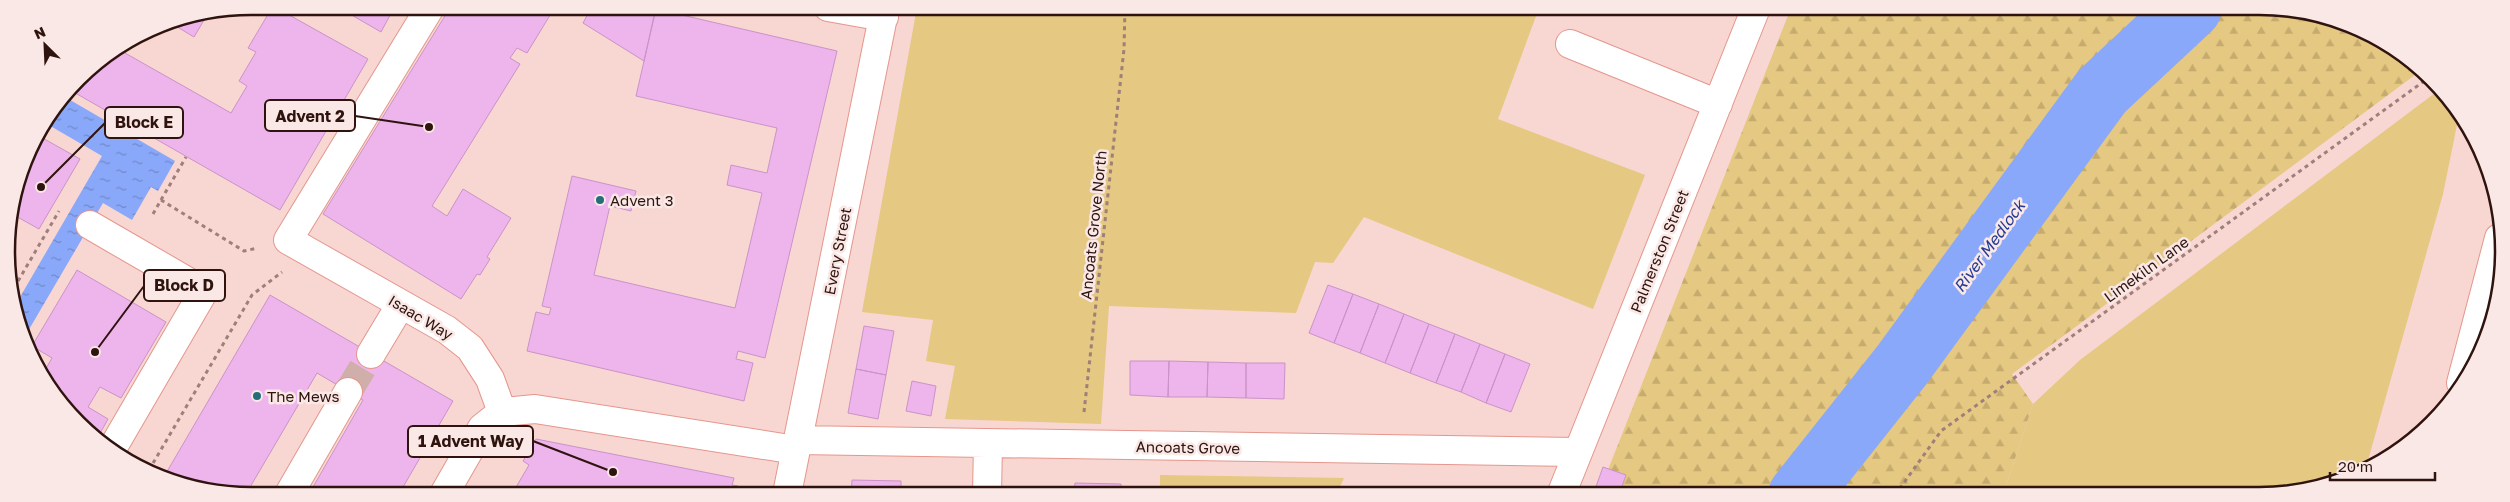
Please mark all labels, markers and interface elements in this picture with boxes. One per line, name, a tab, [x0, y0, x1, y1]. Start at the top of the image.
north arrow	[20, 20, 70, 70]
text: N	[31, 23, 48, 43]
callout: Advent 2	[265, 100, 355, 131]
text: Advent 2	[275, 106, 345, 126]
callout: Block E	[105, 107, 183, 138]
text: Block E	[115, 112, 173, 132]
street label: Ancoats Grove North	[1076, 150, 1110, 300]
street label: Palmerston Street	[1626, 187, 1692, 315]
place label: Advent 3	[610, 191, 674, 209]
marker: Advent 3	[594, 194, 606, 206]
water label: River Medlock	[1949, 195, 2030, 296]
street label: Every Street	[820, 206, 854, 296]
street label: Limekiln Lane	[2100, 232, 2192, 306]
callout: Block D	[144, 270, 225, 301]
text: Block D	[154, 275, 214, 295]
street label: Isaac Way	[386, 291, 457, 344]
place label: The Mews	[267, 387, 340, 405]
marker: The Mews	[251, 390, 263, 402]
callout: 1 Advent Way	[408, 426, 533, 457]
text: 1 Advent Way	[418, 431, 524, 451]
street label: Ancoats Grove	[1136, 437, 1241, 457]
scale bar	[2330, 450, 2435, 482]
text: 20 m	[2338, 457, 2373, 475]

